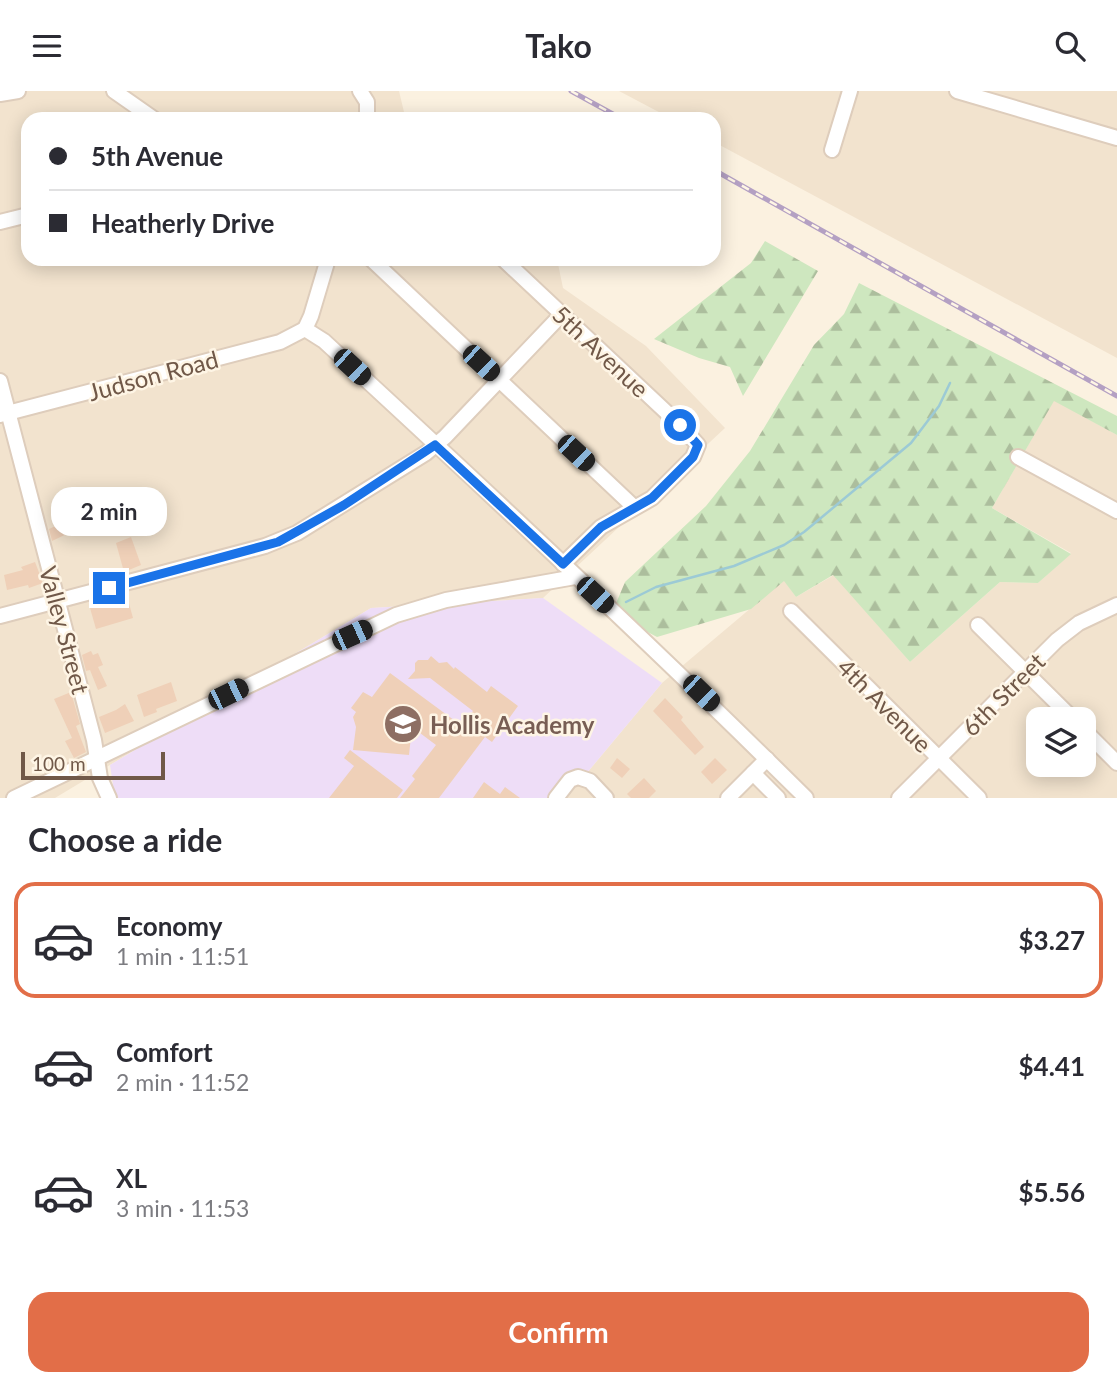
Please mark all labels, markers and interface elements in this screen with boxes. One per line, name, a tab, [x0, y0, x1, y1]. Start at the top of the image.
text: Tako	[525, 26, 592, 65]
icon: menu	[28, 27, 66, 65]
icon: search	[1051, 27, 1089, 65]
text: 5th Avenue	[91, 140, 223, 172]
text: Heatherly Drive	[91, 207, 274, 239]
street label: 5th Avenue	[547, 299, 655, 403]
car	[459, 341, 504, 385]
street label: Judson Road	[85, 344, 221, 406]
car	[330, 345, 375, 389]
route start	[664, 409, 696, 441]
car	[554, 431, 599, 475]
callout: 2 min	[51, 487, 167, 535]
text: 2 min	[80, 497, 138, 525]
street label: Valley Street	[34, 563, 96, 698]
route end	[93, 572, 125, 604]
car	[573, 573, 618, 617]
car	[329, 617, 376, 653]
street label: 6th Street	[956, 646, 1051, 741]
street label: 4th Avenue	[832, 652, 938, 758]
car	[679, 671, 724, 715]
car	[205, 675, 252, 713]
school or university icon: Hollis Academy	[382, 703, 424, 745]
map controls	[1026, 707, 1096, 777]
button: layers	[1026, 707, 1096, 777]
place label: Hollis Academy	[430, 710, 595, 739]
scale bar	[21, 749, 164, 781]
text: 100 m	[32, 752, 86, 775]
text: Choose a ride	[28, 820, 222, 859]
icon: car	[32, 909, 95, 972]
text: Economy	[116, 910, 222, 942]
text: $3.27	[1019, 924, 1085, 956]
text: 1 min · 11:51	[116, 942, 249, 970]
icon: car	[32, 1035, 95, 1098]
text: Comfort	[116, 1036, 213, 1068]
text: $4.41	[1019, 1050, 1085, 1082]
text: 2 min · 11:52	[116, 1068, 249, 1096]
icon: car	[32, 1161, 95, 1224]
text: XL	[116, 1162, 147, 1194]
text: $5.56	[1019, 1176, 1085, 1208]
text: 3 min · 11:53	[116, 1194, 249, 1222]
button: Confirm	[28, 1292, 1089, 1372]

